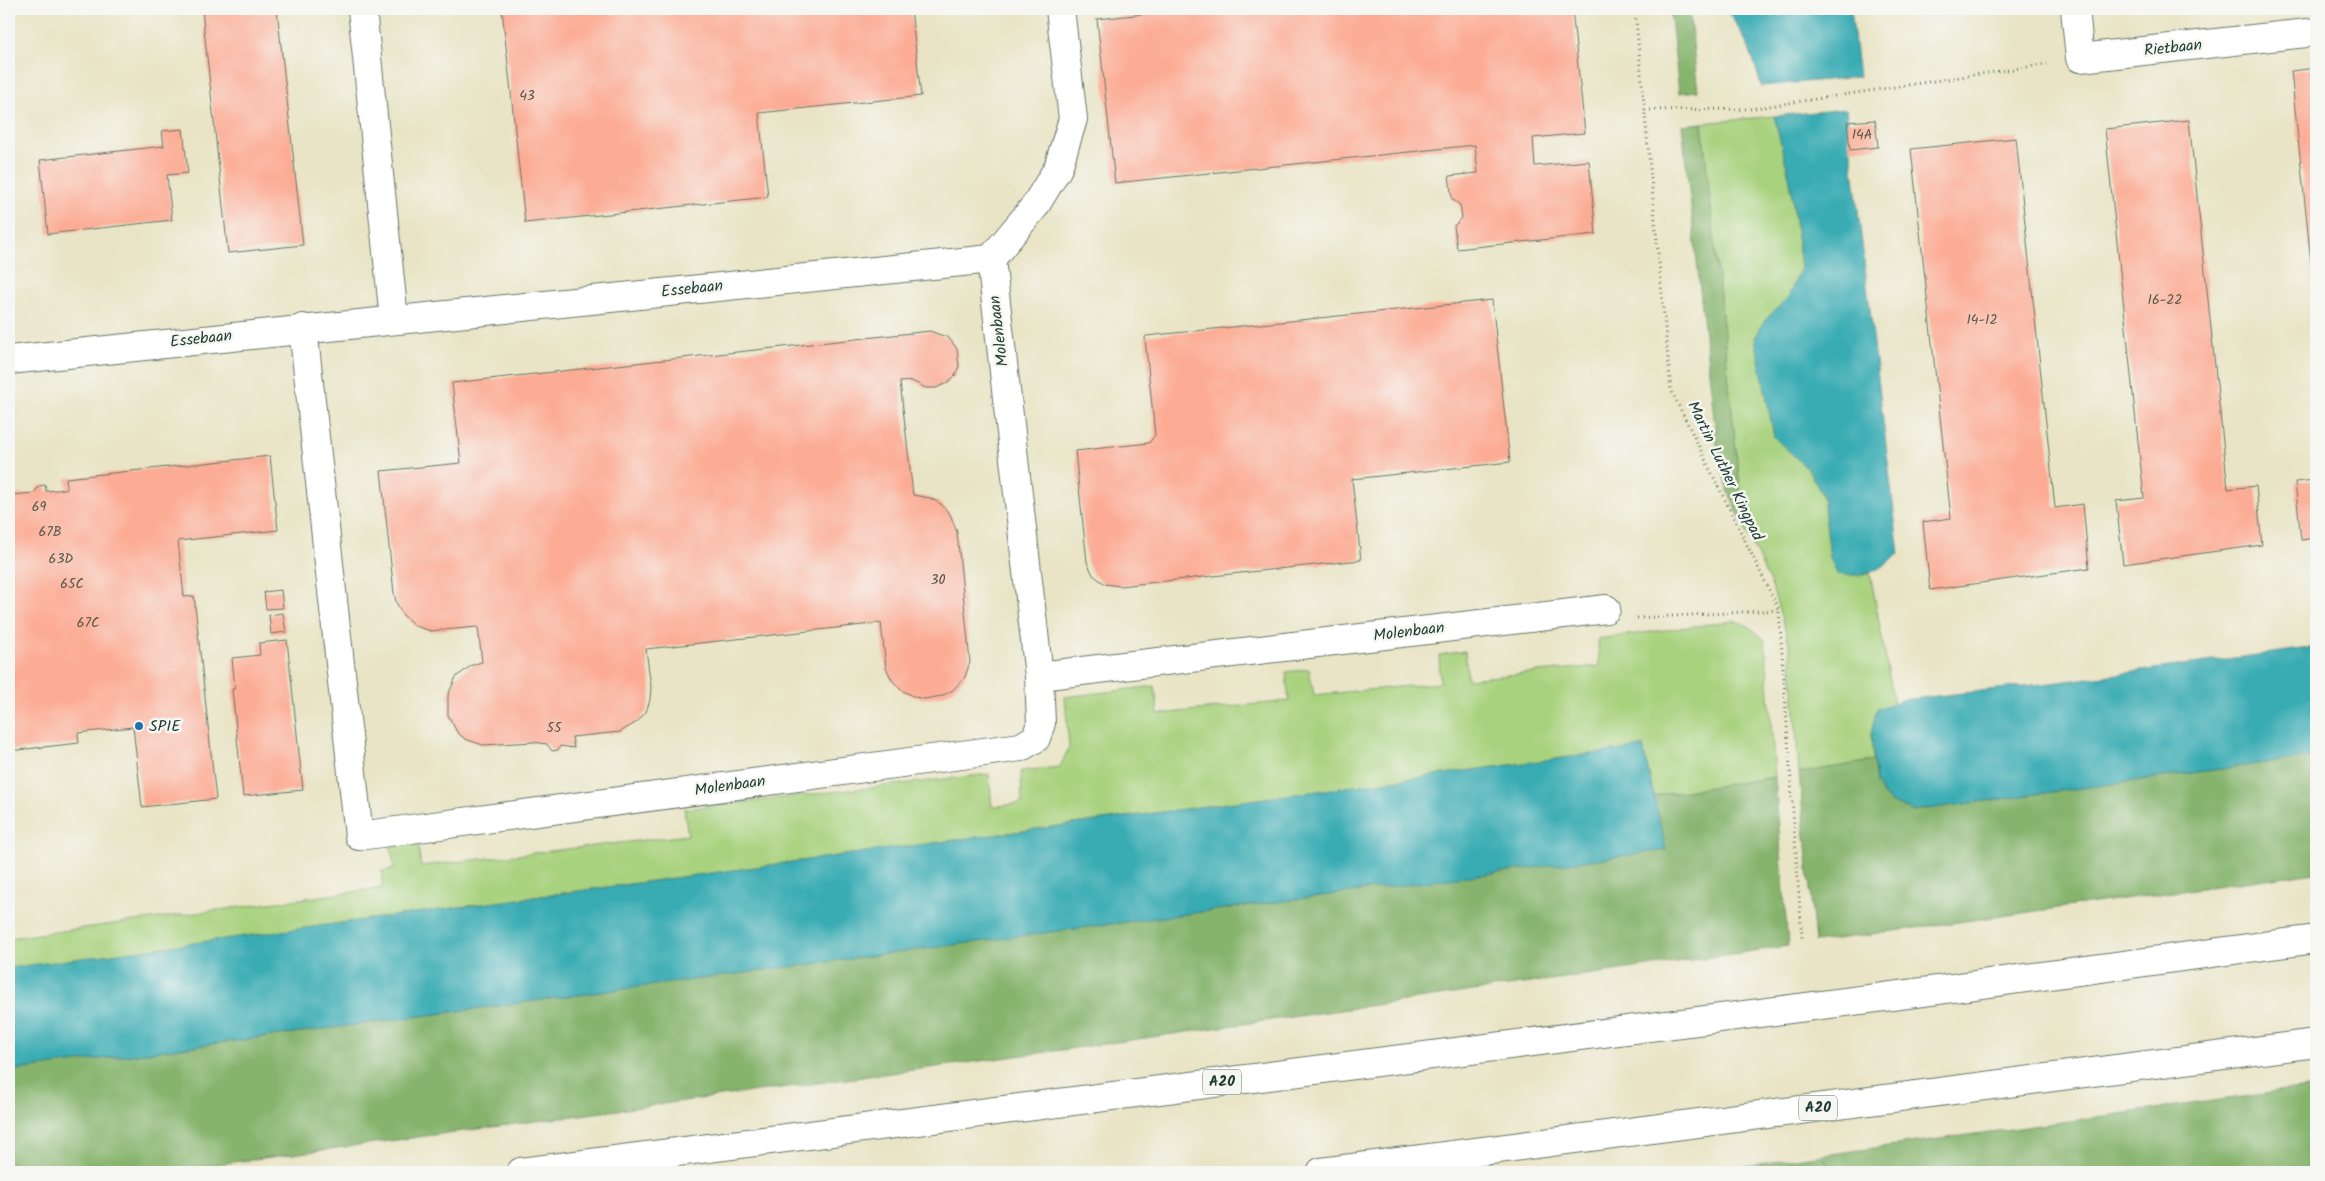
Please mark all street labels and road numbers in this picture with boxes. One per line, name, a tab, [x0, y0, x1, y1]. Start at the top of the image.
street label: Rietbaan	[2143, 33, 2203, 63]
street label: Essebaan	[660, 273, 724, 305]
street label: Molenbaan	[982, 294, 1016, 368]
street label: Essebaan	[169, 323, 233, 355]
street label: Martin Luther Kingpad	[1680, 397, 1770, 546]
street label: Molenbaan	[1372, 615, 1446, 649]
street label: Molenbaan	[693, 769, 767, 803]
road number: A20	[1203, 1070, 1241, 1094]
road number: A20	[1799, 1096, 1837, 1120]

